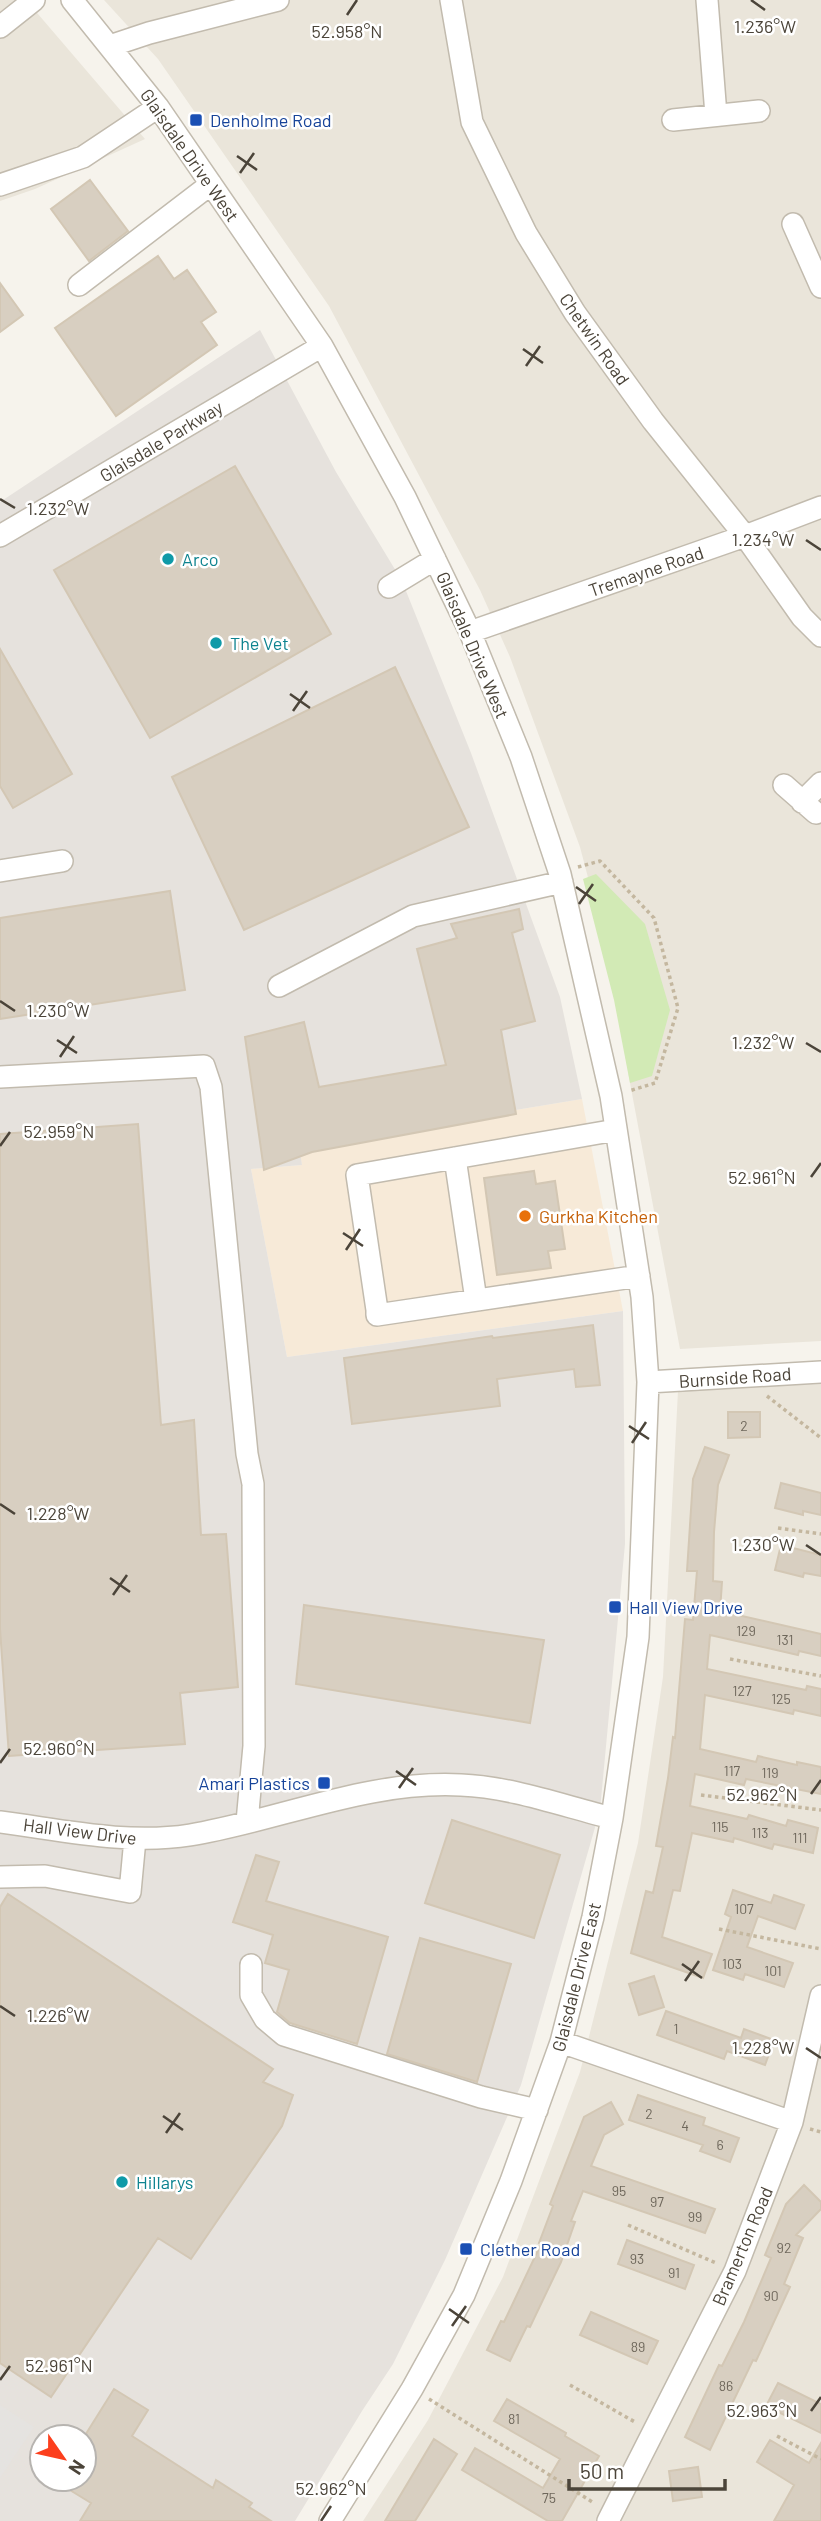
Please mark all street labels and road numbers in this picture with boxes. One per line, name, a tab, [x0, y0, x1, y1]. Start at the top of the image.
street label: Glaisdale Drive West	[136, 84, 244, 226]
street label: Chetwin Road	[555, 289, 635, 389]
street label: Glaisdale Parkway	[96, 396, 226, 486]
street label: Tremayne Road	[586, 541, 706, 601]
street label: Glaisdale Drive West	[432, 568, 514, 722]
street label: Burnside Road	[678, 1362, 792, 1392]
street label: Hall View Drive	[22, 1813, 138, 1849]
street label: Glaisdale Drive East	[547, 1900, 605, 2054]
street label: Bramerton Road	[707, 2183, 777, 2309]

